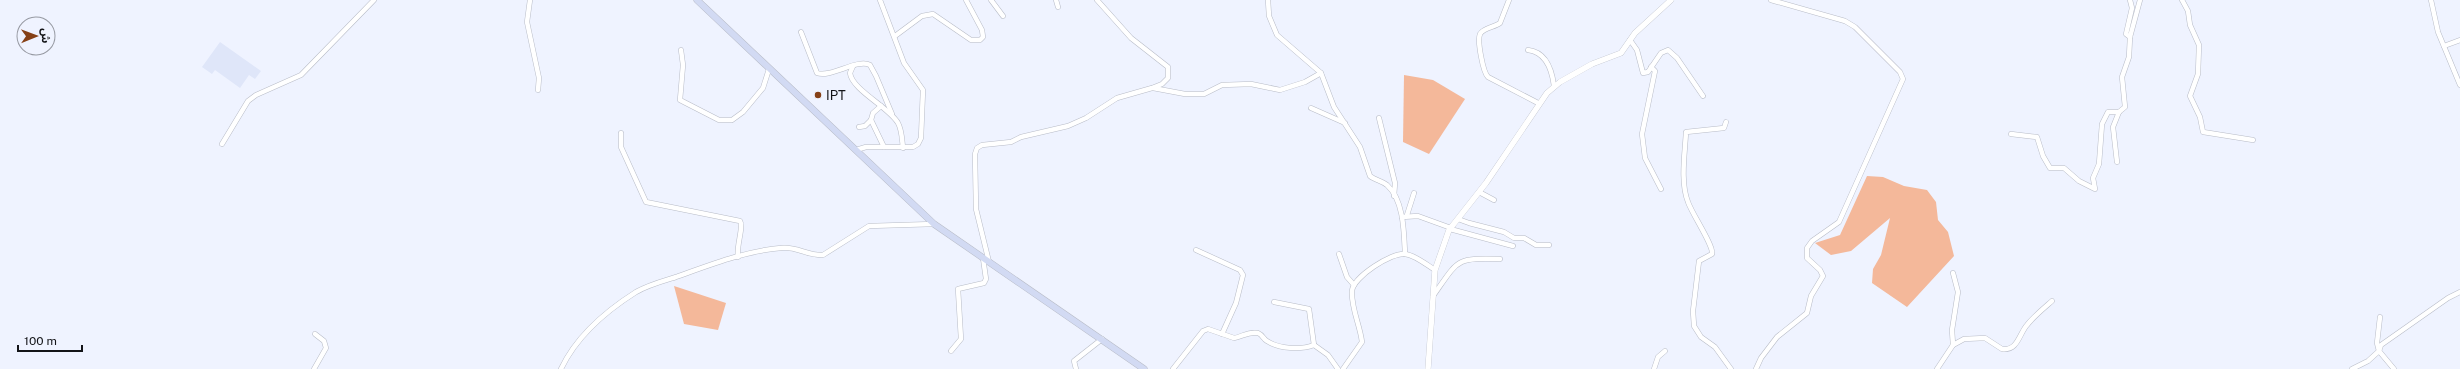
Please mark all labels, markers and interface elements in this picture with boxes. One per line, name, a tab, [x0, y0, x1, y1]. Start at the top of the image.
north arrow	[16, 16, 56, 56]
text: ش	[39, 28, 52, 43]
place label: IPT	[826, 88, 846, 103]
marker: IPT	[813, 90, 823, 100]
scale bar	[18, 327, 82, 353]
text: 100 m	[24, 334, 57, 348]

